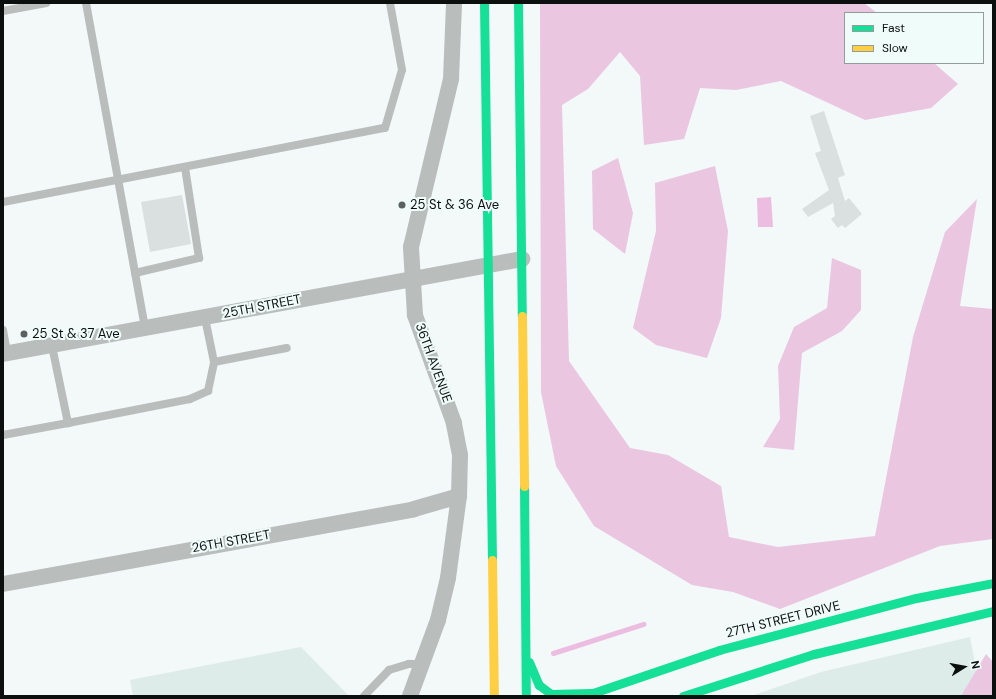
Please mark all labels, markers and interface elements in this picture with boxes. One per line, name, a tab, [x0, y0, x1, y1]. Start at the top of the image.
legend	[844, 12, 984, 64]
text: Fast	[882, 20, 905, 36]
text: Slow	[882, 40, 908, 56]
place label: 25 St & 36 Ave	[410, 197, 499, 213]
marker: 25 St & 36 Ave	[397, 200, 407, 210]
street label: 25TH STREET	[222, 292, 302, 322]
street label: 36TH AVENUE	[411, 321, 455, 405]
place label: 25 St & 37 Ave	[32, 326, 120, 342]
marker: 25 St & 37 Ave	[19, 329, 29, 339]
street label: 26TH STREET	[191, 527, 271, 557]
street label: 27TH STREET DRIVE	[724, 598, 842, 642]
north arrow	[944, 647, 984, 687]
text: N	[968, 659, 983, 670]

